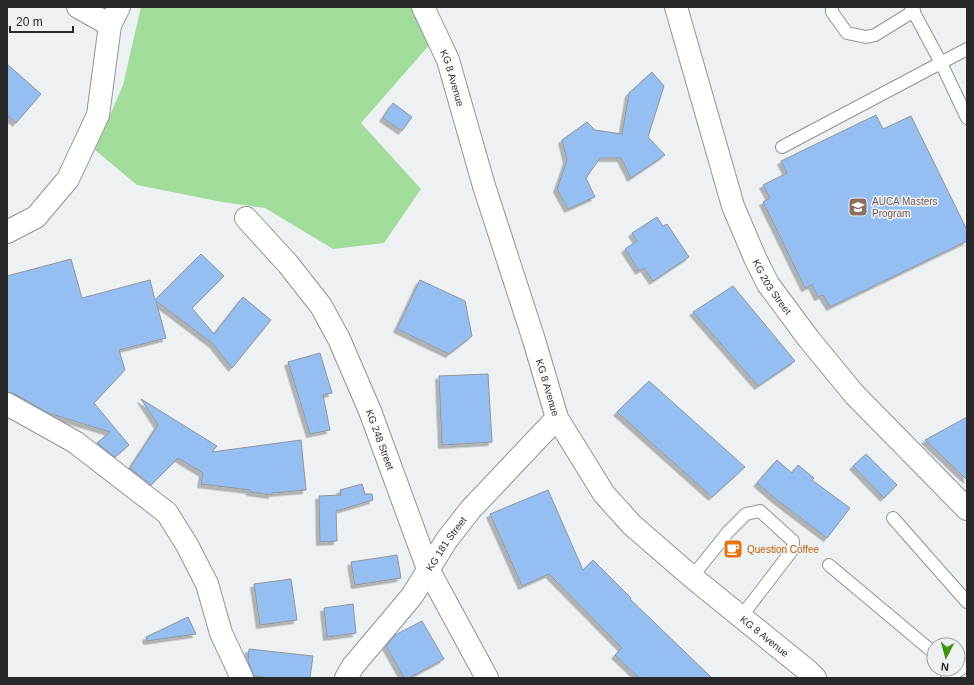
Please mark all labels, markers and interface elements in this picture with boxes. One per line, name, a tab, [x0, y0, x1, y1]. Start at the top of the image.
scale bar	[10, 8, 73, 34]
text: 20 m	[16, 15, 43, 29]
street label: KG 8 Avenue	[438, 48, 466, 108]
school or university icon: AUCA Masters Program	[847, 196, 869, 218]
place label: AUCA Masters Program	[872, 196, 938, 219]
street label: KG 203 Street	[750, 257, 794, 317]
street label: KG 8 Avenue	[534, 358, 561, 418]
street label: KG 248 Street	[364, 408, 396, 471]
street label: KG 181 Street	[424, 514, 469, 573]
cafe icon: Question Coffee	[722, 538, 744, 560]
place label: Question Coffee	[747, 544, 820, 555]
street label: KG 8 Avenue	[738, 614, 791, 659]
north arrow	[926, 637, 966, 677]
text: N	[940, 661, 950, 673]

